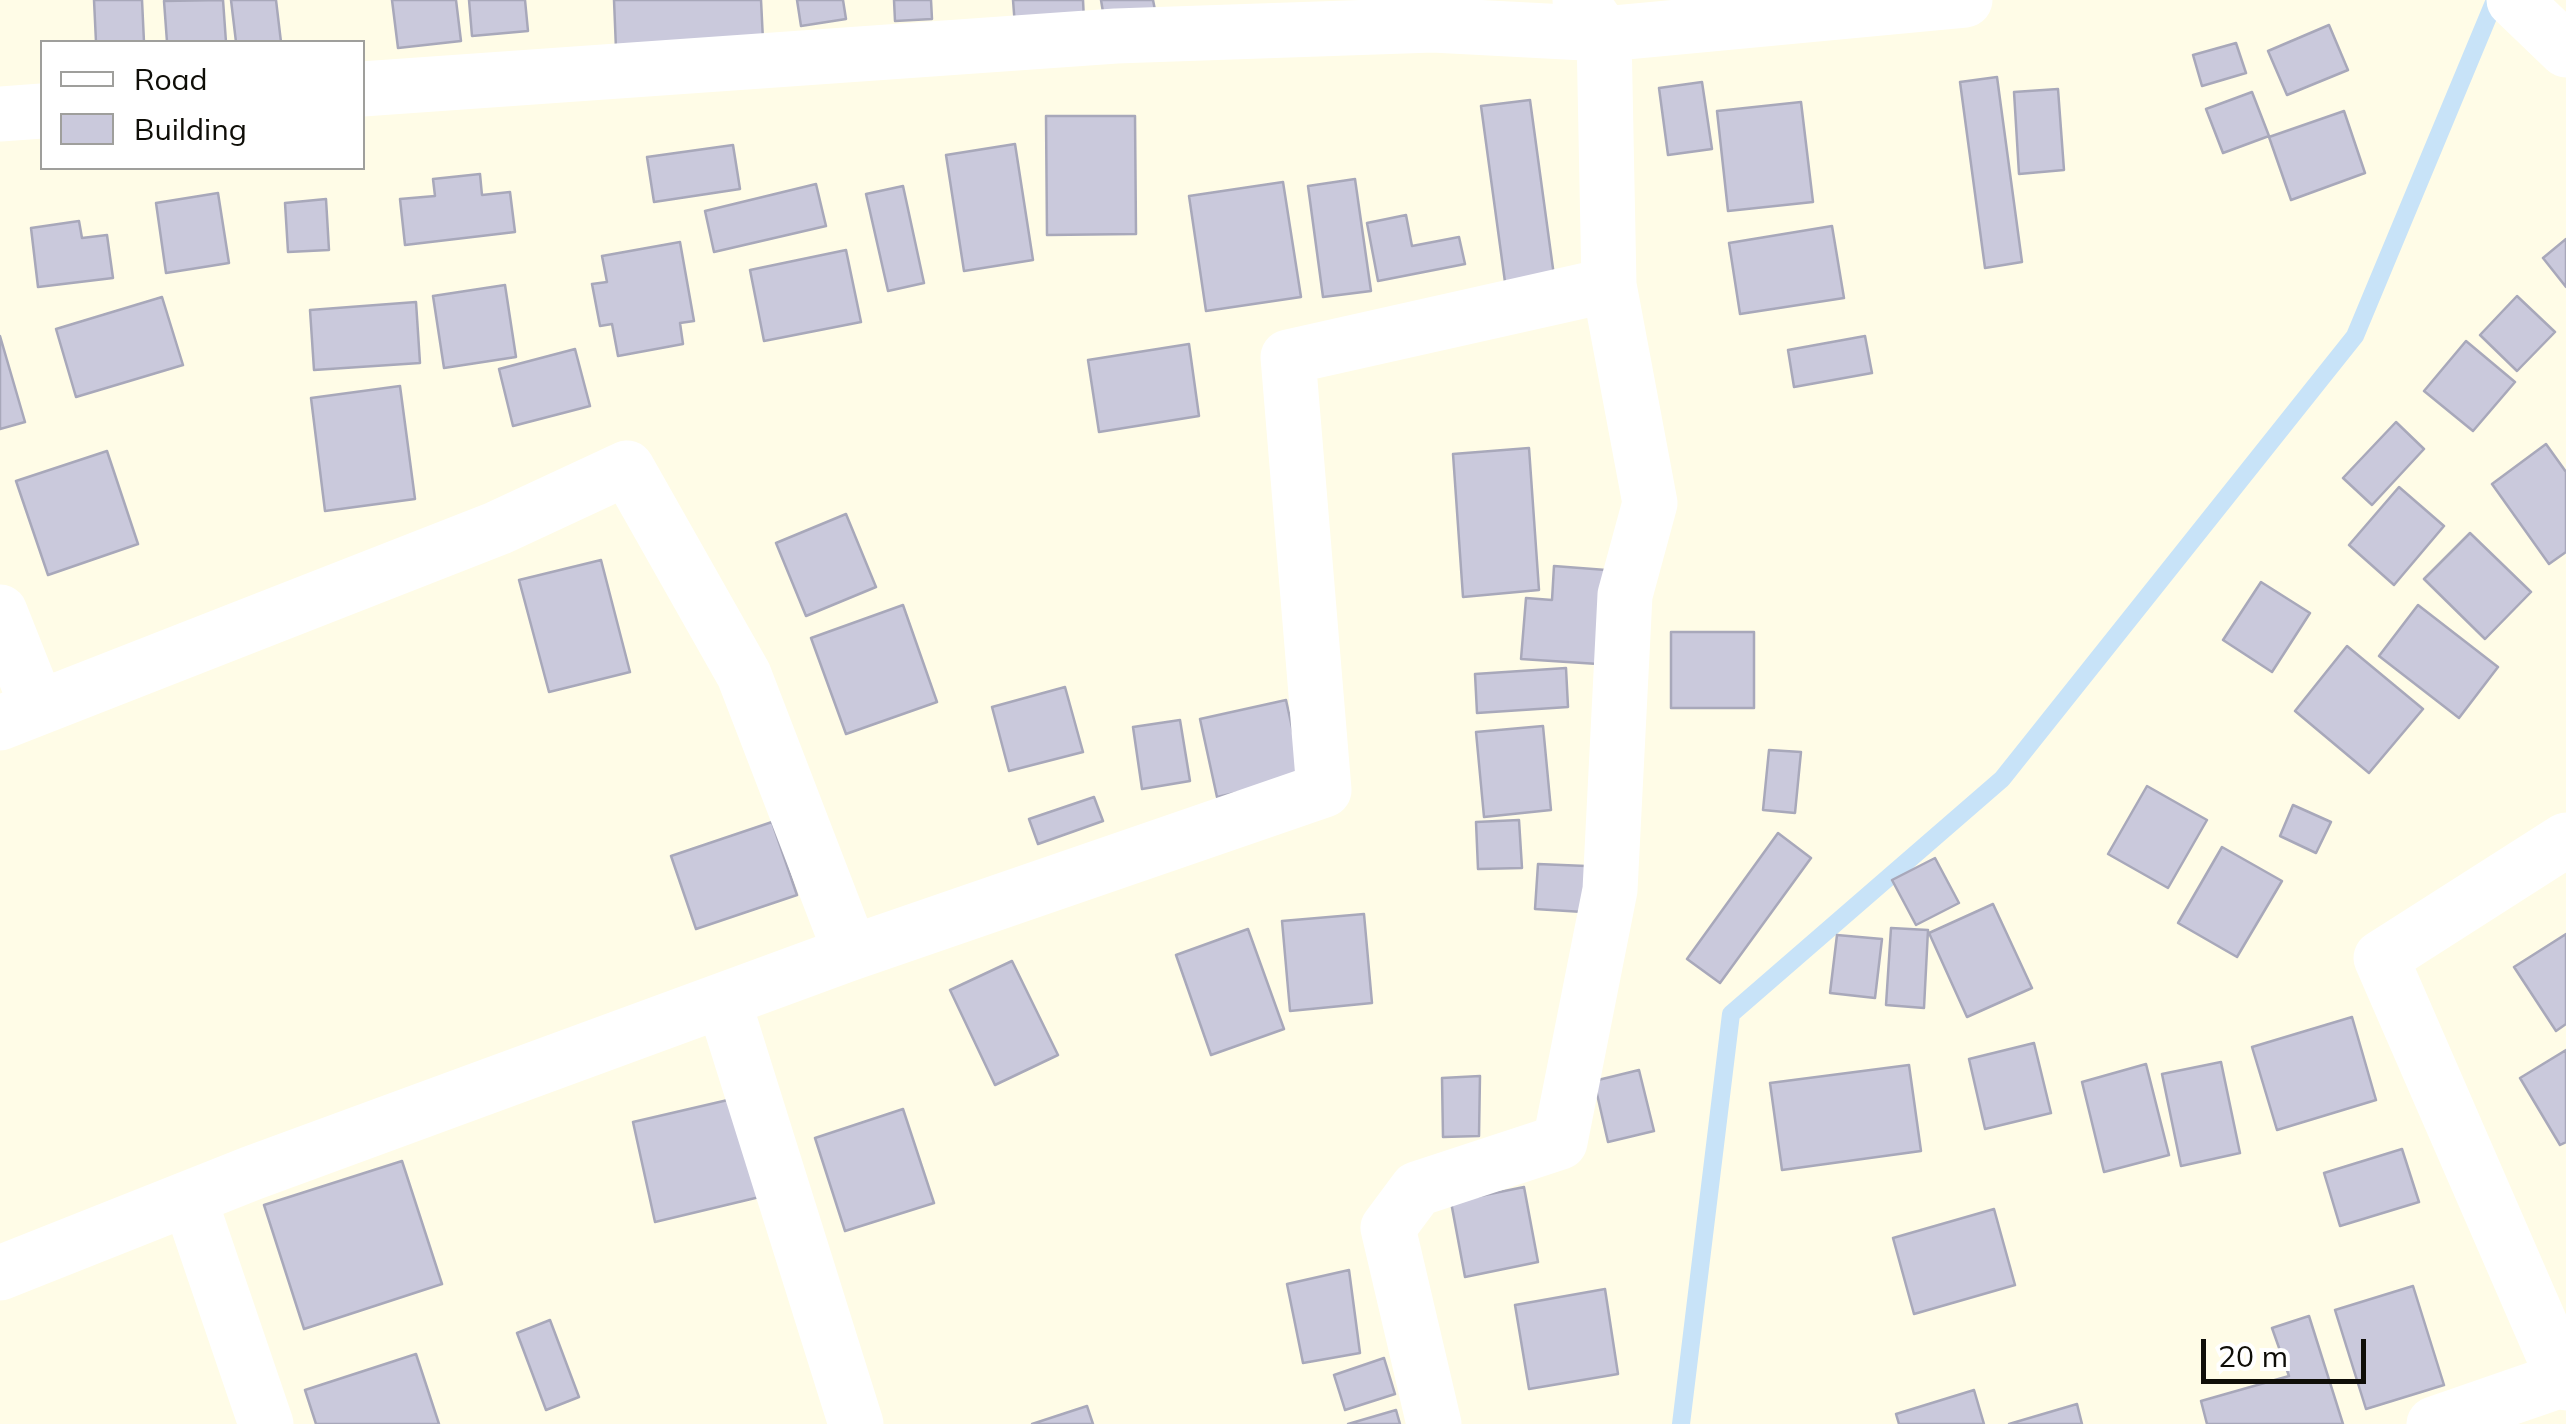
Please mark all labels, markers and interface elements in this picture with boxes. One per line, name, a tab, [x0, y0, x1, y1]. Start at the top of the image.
legend	[40, 40, 365, 170]
text: Road	[134, 60, 208, 98]
text: Building	[134, 110, 247, 148]
scale bar	[2206, 1319, 2371, 1381]
text: 20 m	[2218, 1337, 2288, 1375]

